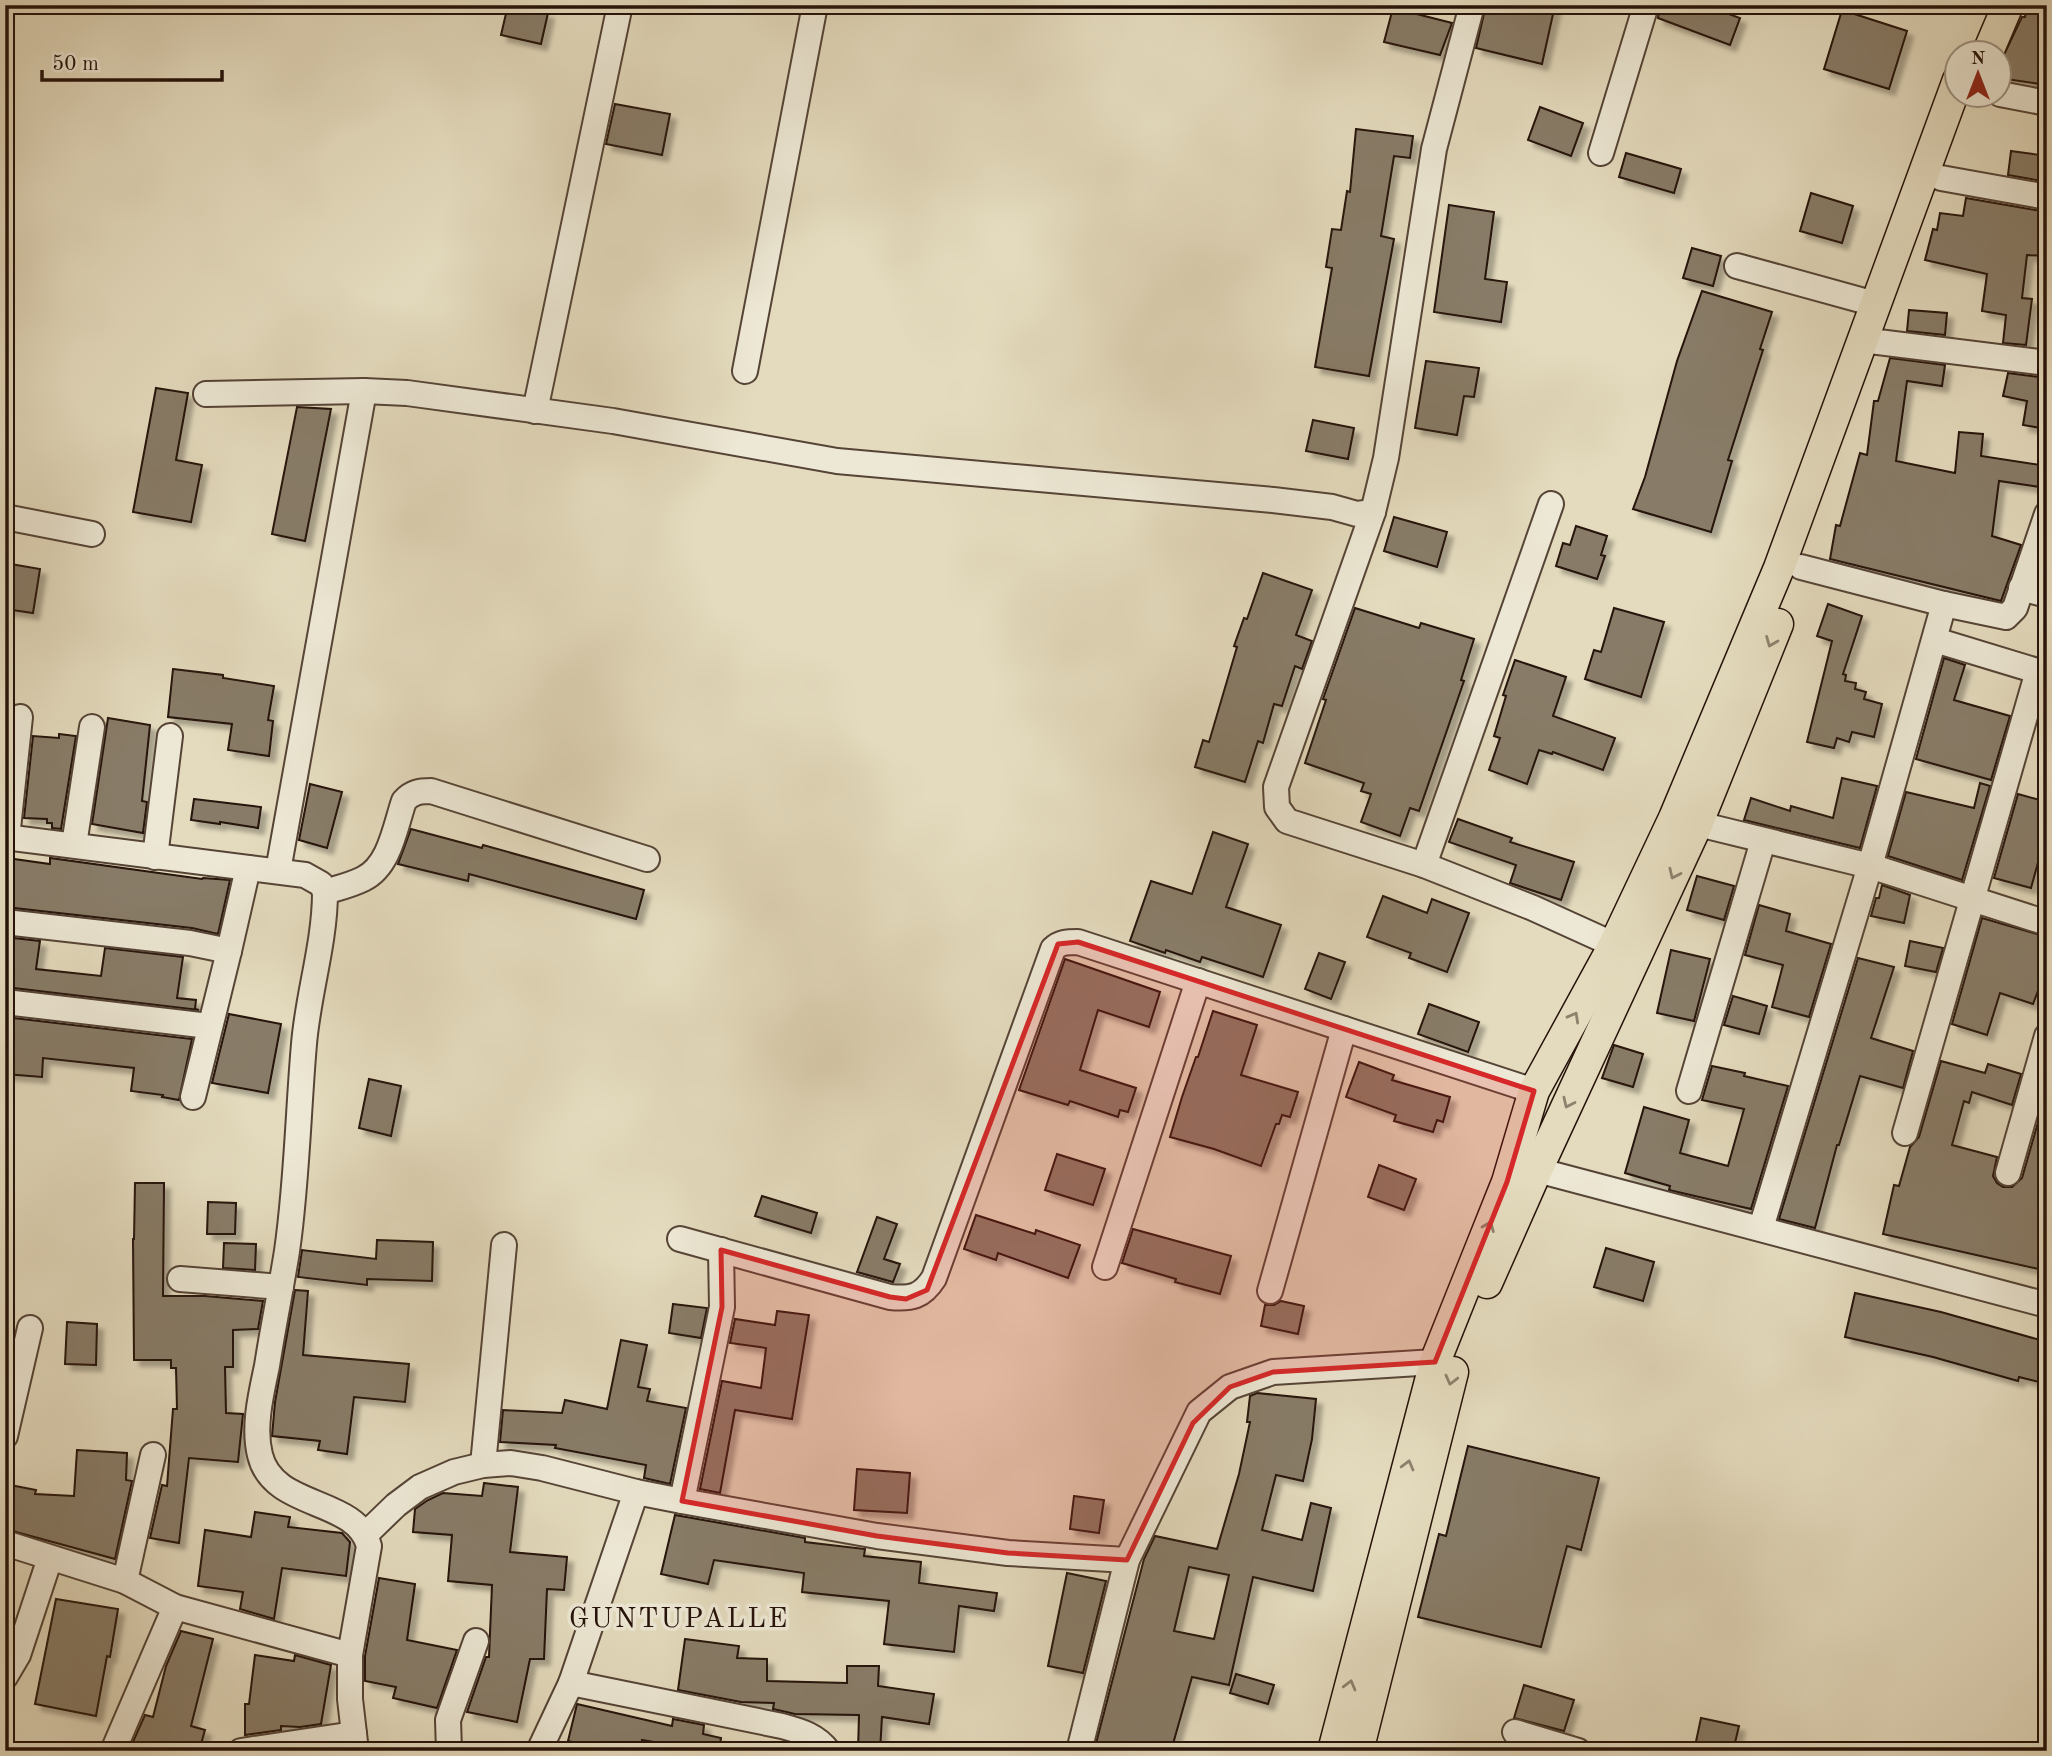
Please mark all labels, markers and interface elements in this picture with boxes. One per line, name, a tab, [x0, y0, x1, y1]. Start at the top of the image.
scale bar	[42, 38, 222, 82]
north arrow	[1944, 38, 2014, 108]
text: N	[1971, 50, 1986, 69]
text: 50 m	[52, 54, 99, 75]
one-way arrow	[1765, 635, 1779, 647]
one-way arrow	[1668, 867, 1682, 880]
one-way arrow	[1566, 1011, 1580, 1024]
one-way arrow	[1562, 1096, 1576, 1108]
one-way arrow	[1481, 1221, 1495, 1234]
one-way arrow	[1445, 1374, 1459, 1386]
one-way arrow	[1400, 1459, 1414, 1471]
district label: GUNTUPALLE	[569, 1606, 789, 1634]
one-way arrow	[1342, 1679, 1356, 1691]

